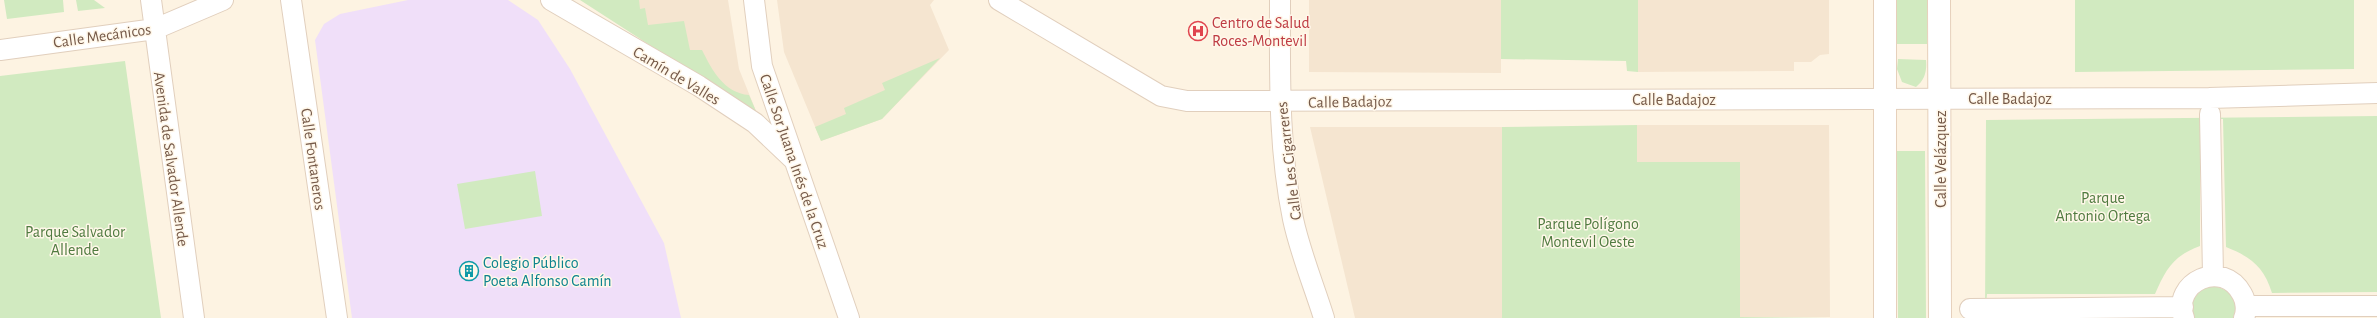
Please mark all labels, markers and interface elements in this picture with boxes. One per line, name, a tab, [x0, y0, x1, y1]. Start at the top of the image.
place label: Centro de Salud Roces-Montevil	[1212, 15, 1310, 49]
hospital icon: Centro de Salud Roces-Montevil	[1187, 20, 1209, 42]
street label: Calle Mecánicos	[52, 21, 152, 51]
street label: Camín de Valles	[630, 44, 723, 108]
street label: Avenida de Salvador Allende	[151, 71, 191, 248]
street label: Calle Sor Juana Inés de la Cruz	[757, 72, 832, 251]
street label: Calle Badajoz	[1968, 91, 2052, 108]
street label: Calle Badajoz	[1632, 92, 1716, 109]
street label: Calle Badajoz	[1308, 93, 1392, 112]
street label: Calle Les Cigarreres	[1274, 101, 1304, 221]
street label: Calle Fontaneros	[298, 107, 328, 211]
street label: Calle Velázquez	[1933, 110, 1949, 208]
park label: Parque Antonio Ortega	[2056, 190, 2150, 224]
park label: Parque Polígono Montevil Oeste	[1537, 216, 1639, 250]
park label: Parque Salvador Allende	[25, 224, 126, 258]
place label: Colegio Público Poeta Alfonso Camín	[483, 255, 612, 289]
building icon: Colegio Público Poeta Alfonso Camín	[458, 260, 480, 282]

